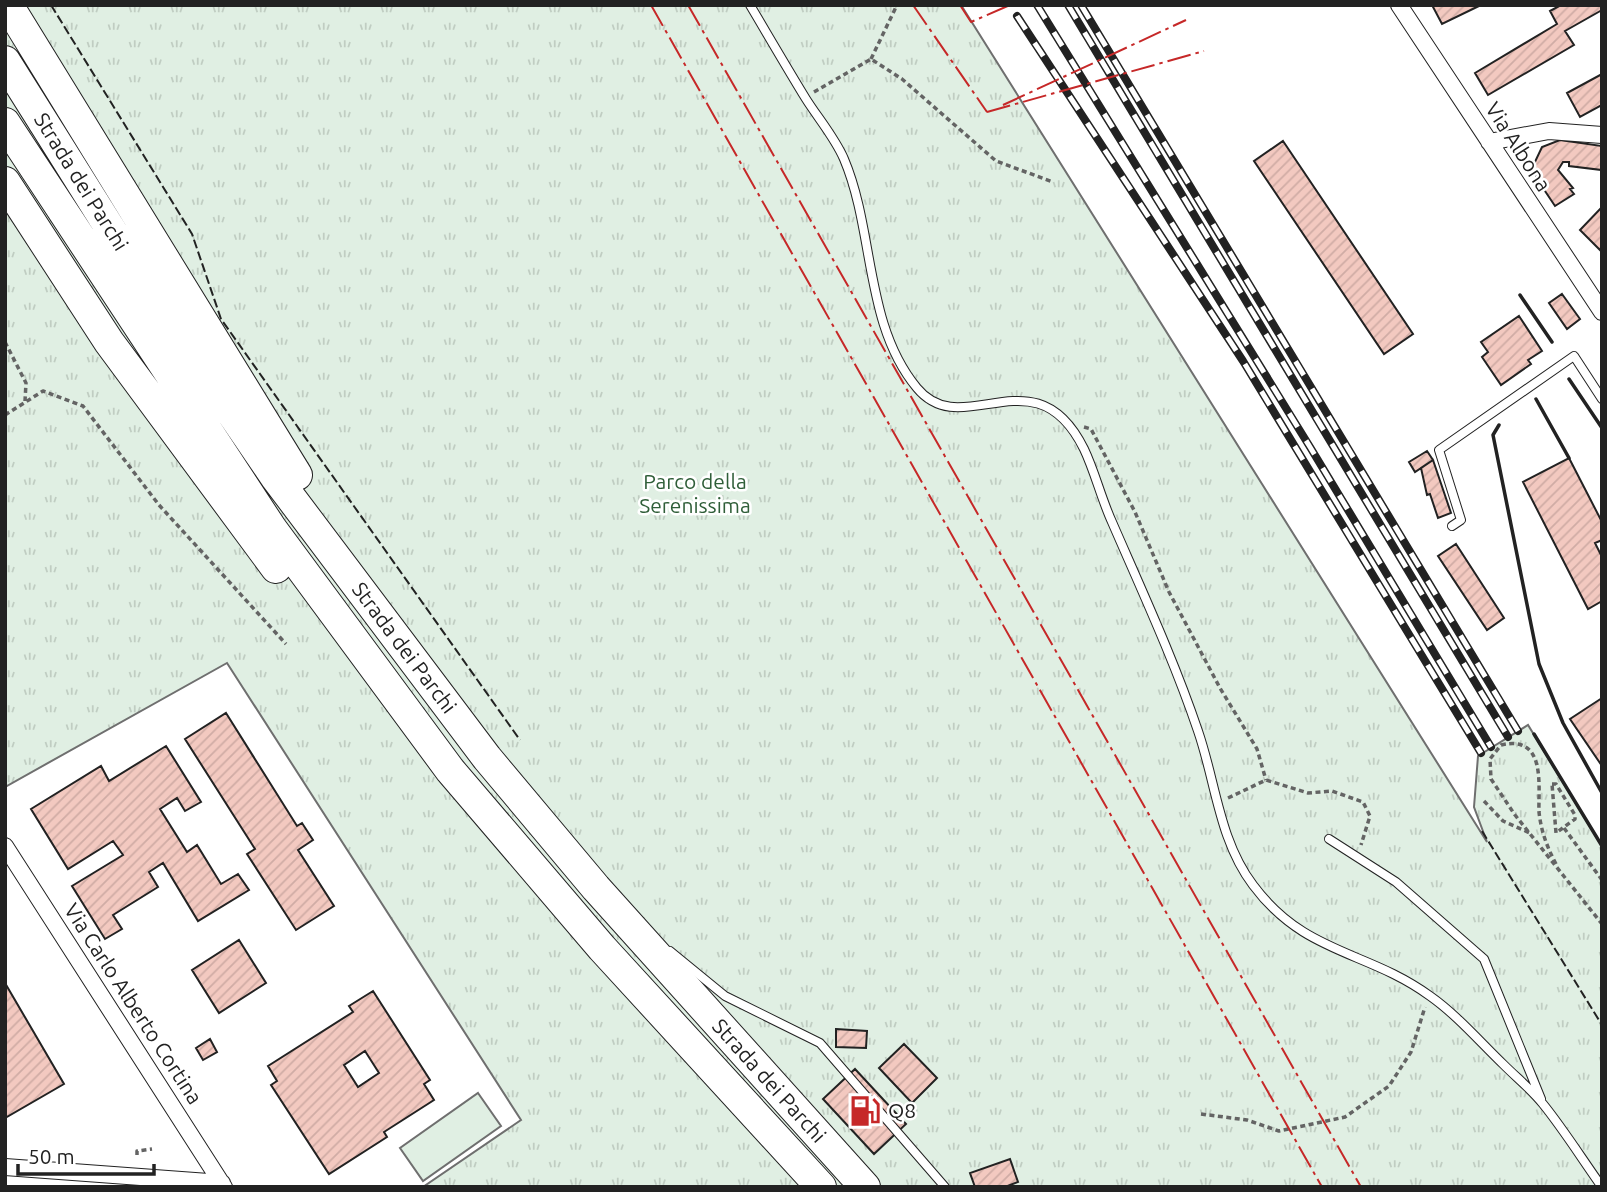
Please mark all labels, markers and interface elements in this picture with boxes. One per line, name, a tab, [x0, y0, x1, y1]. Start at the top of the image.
street label: Via Albona	[1481, 97, 1556, 195]
street label: Strada dei Parchi	[30, 108, 134, 255]
park label: Parco della Serenissima	[639, 469, 751, 517]
street label: Strada dei Parchi	[348, 577, 462, 718]
street label: Via Carlo Alberto Cortina	[60, 899, 208, 1108]
street label: Strada dei Parchi	[708, 1014, 831, 1147]
fuel station icon: Q8	[848, 1094, 882, 1128]
place label: Q8	[888, 1098, 916, 1122]
scale bar	[18, 1132, 154, 1176]
text: 50 m	[28, 1144, 75, 1168]

